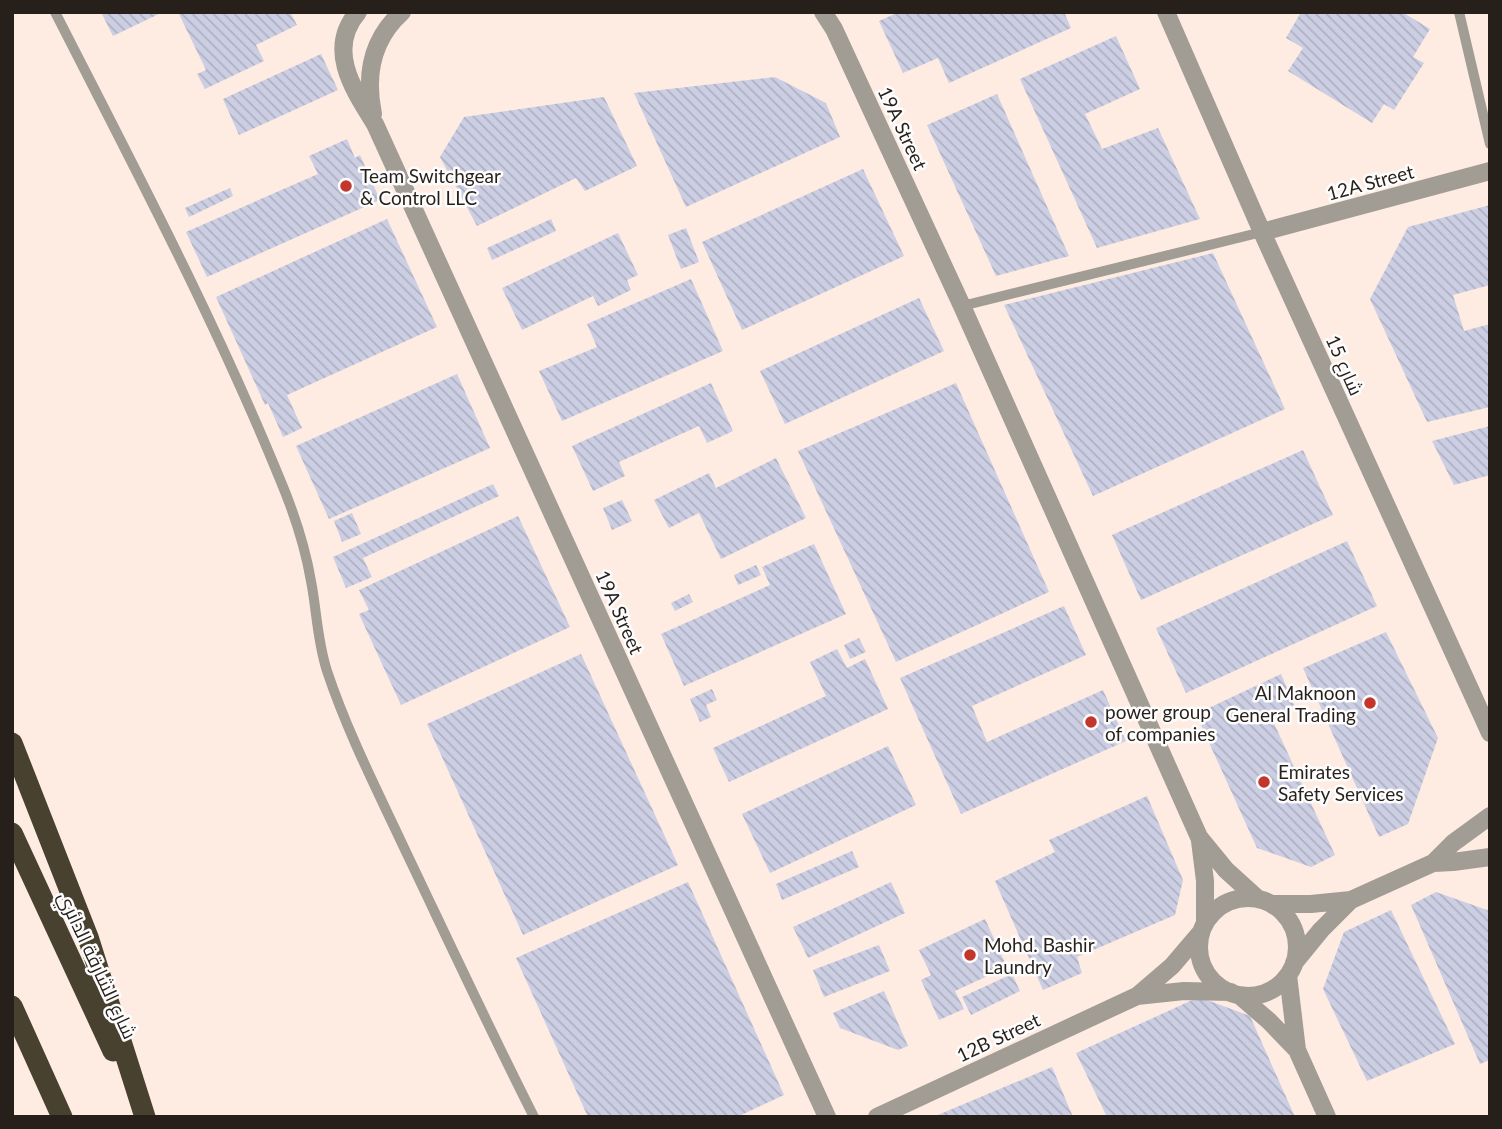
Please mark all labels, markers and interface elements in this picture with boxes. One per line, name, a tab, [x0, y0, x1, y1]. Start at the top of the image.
street label: 19A Street	[874, 83, 932, 173]
street label: 12A Street	[1324, 159, 1416, 205]
place label: Team Switchgear & Control LLC	[360, 164, 501, 209]
marker: Team Switchgear & Control LLC	[338, 178, 354, 194]
street label: شارع 15	[1319, 331, 1368, 400]
street label: 19A Street	[591, 567, 649, 658]
place label: Al Maknoon General Trading	[1226, 681, 1356, 726]
marker: Al Maknoon General Trading	[1362, 695, 1378, 711]
place label: power group of companies	[1105, 700, 1216, 745]
marker: power group of companies	[1083, 714, 1099, 730]
place label: Emirates Safety Services	[1278, 760, 1404, 805]
marker: Emirates Safety Services	[1256, 774, 1272, 790]
street label: شارع الشارقة الدائري	[50, 888, 142, 1044]
place label: Mohd. Bashir Laundry	[984, 933, 1095, 978]
marker: Mohd. Bashir Laundry	[962, 947, 978, 963]
street label: 12B Street	[953, 1008, 1043, 1066]

